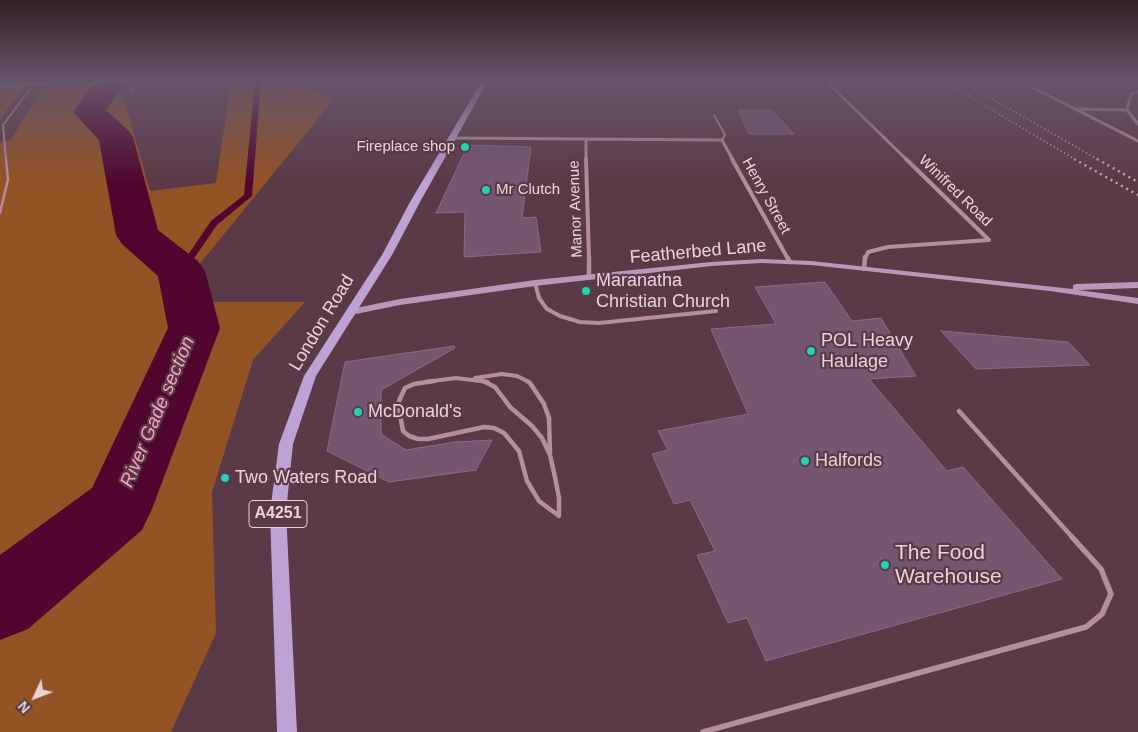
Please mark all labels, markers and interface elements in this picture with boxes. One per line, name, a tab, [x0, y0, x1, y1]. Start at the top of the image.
place label: Fireplace shop	[357, 138, 455, 156]
marker: Fireplace shop	[459, 141, 471, 153]
street label: Winifred Road	[915, 152, 995, 230]
street label: Henry Street	[738, 155, 794, 237]
street label: Manor Avenue	[565, 160, 587, 258]
place label: Mr Clutch	[496, 181, 560, 199]
marker: Mr Clutch	[480, 184, 492, 196]
street label: Featherbed Lane	[629, 235, 767, 269]
place label: Maranatha Christian Church	[596, 270, 730, 312]
street label: London Road	[285, 271, 359, 375]
marker: Maranatha Christian Church	[580, 285, 592, 297]
place label: POL Heavy Haulage	[821, 330, 913, 372]
water label: River Gade section	[116, 333, 200, 491]
marker: POL Heavy Haulage	[805, 345, 817, 357]
place label: McDonald's	[368, 401, 461, 423]
marker: McDonald's	[352, 406, 364, 418]
place label: Halfords	[815, 450, 882, 472]
marker: Halfords	[799, 455, 811, 467]
place label: Two Waters Road	[235, 467, 377, 489]
marker: Two Waters Road	[219, 472, 231, 484]
road number: A4251	[249, 500, 307, 528]
place label: The Food Warehouse	[895, 540, 1002, 590]
marker: The Food Warehouse	[879, 559, 891, 571]
north arrow	[10, 672, 60, 722]
text: N	[15, 698, 33, 716]

